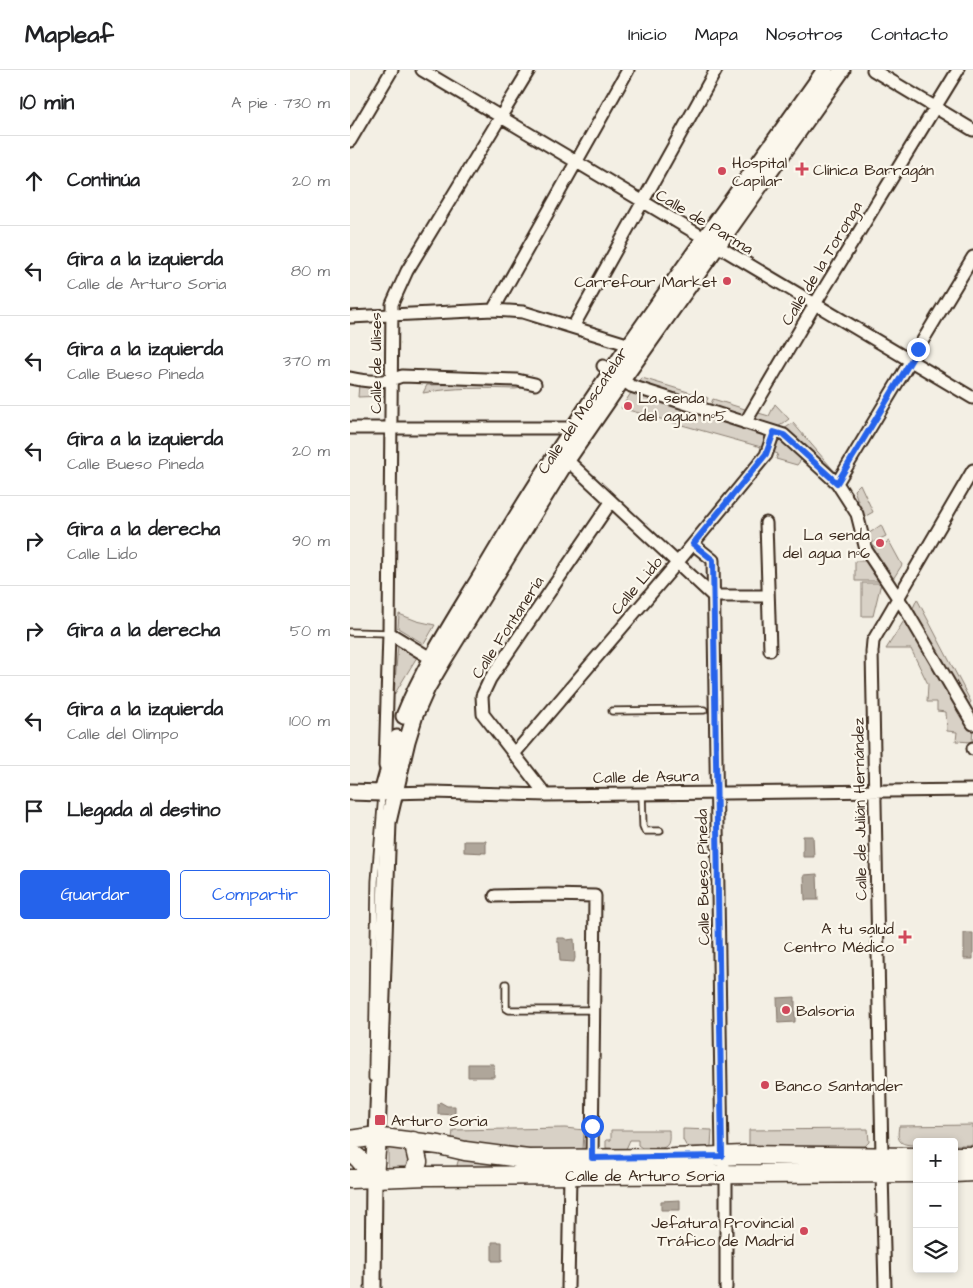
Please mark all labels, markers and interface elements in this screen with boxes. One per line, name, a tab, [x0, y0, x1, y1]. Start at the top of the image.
text: Mapleaf	[25, 18, 114, 52]
text: Inicio	[628, 22, 667, 47]
text: Mapa	[695, 22, 738, 47]
text: Nosotros	[766, 22, 843, 47]
text: Contacto	[871, 22, 948, 47]
text: 10 min	[20, 88, 74, 117]
text: A pie · 730 m	[231, 92, 330, 114]
place label: Hospital Capilar	[732, 152, 787, 192]
place label: Clínica Barragán	[813, 159, 934, 182]
marker: Clínica Barragán	[795, 162, 809, 176]
marker: Hospital Capilar	[716, 165, 728, 177]
icon: ahead	[20, 167, 48, 195]
text: Continúa	[67, 167, 140, 194]
text: 20 m	[292, 170, 330, 192]
street label: Calle de Parma	[651, 184, 758, 260]
street label: Calle de la Toronga	[776, 197, 868, 330]
text: Gira a la izquierda	[67, 246, 223, 273]
icon: left	[20, 257, 48, 285]
text: 80 m	[291, 260, 330, 282]
place label: Carrefour Market	[574, 271, 718, 293]
text: Calle de Arturo Soria	[67, 273, 226, 295]
marker: Carrefour Market	[721, 275, 733, 287]
street label: Calle de Ulises	[365, 312, 387, 414]
text: Gira a la izquierda	[67, 336, 223, 363]
route end	[907, 338, 930, 361]
street label: Calle del Moscatelar	[532, 343, 634, 478]
icon: left	[20, 347, 48, 375]
text: 370 m	[283, 350, 330, 372]
text: Calle Bueso Pineda	[67, 363, 204, 385]
place label: La senda del agua nº5	[638, 387, 727, 428]
marker: La senda del agua nº5	[622, 400, 634, 412]
text: Gira a la izquierda	[67, 426, 223, 453]
icon: left	[20, 437, 48, 465]
text: 20 m	[292, 440, 330, 462]
text: Calle Bueso Pineda	[67, 453, 204, 475]
text: Gira a la derecha	[67, 516, 220, 543]
place label: La senda del agua nº6	[783, 524, 870, 565]
icon: right	[20, 527, 48, 555]
text: 90 m	[292, 530, 330, 552]
marker: La senda del agua nº6	[874, 537, 886, 549]
text: Calle Lido	[67, 543, 137, 565]
street label: Calle Lido	[606, 552, 668, 620]
street label: Calle Fontanería	[466, 572, 549, 683]
icon: right	[20, 617, 48, 645]
text: Gira a la derecha	[67, 617, 220, 644]
text: 50 m	[290, 620, 330, 642]
text: Gira a la izquierda	[67, 696, 223, 723]
icon: left	[20, 707, 48, 735]
text: 100 m	[289, 710, 330, 732]
street label: Calle de Julián Hernández	[847, 717, 873, 901]
text: Calle del Olimpo	[67, 723, 178, 745]
street label: Calle de Asura	[593, 765, 699, 789]
icon: arrive	[20, 797, 48, 825]
text: Llegada al destino	[67, 797, 220, 824]
street label: Calle Bueso Pineda	[691, 808, 715, 946]
button: Guardar	[20, 870, 170, 919]
button: Compartir	[180, 870, 330, 919]
place label: A tu salud Centro Médico	[784, 918, 894, 958]
marker: A tu salud Centro Médico	[898, 930, 912, 944]
place label: Balsoria	[796, 1000, 854, 1022]
marker: Balsoria	[780, 1004, 792, 1016]
place label: Banco Santander	[775, 1075, 903, 1097]
marker: Banco Santander	[759, 1079, 771, 1091]
place label: Arturo Soria	[391, 1110, 488, 1132]
marker: Arturo Soria	[373, 1113, 387, 1127]
route start	[581, 1115, 604, 1138]
map controls	[913, 1138, 958, 1273]
button: +	[913, 1138, 958, 1183]
street label: Calle de Arturo Soria	[565, 1165, 725, 1187]
button: −	[913, 1183, 958, 1228]
place label: Jefatura Provincial Tráfico de Madrid	[651, 1212, 794, 1252]
marker: Jefatura Provincial Tráfico de Madrid	[798, 1225, 810, 1237]
button: layers	[913, 1228, 958, 1273]

